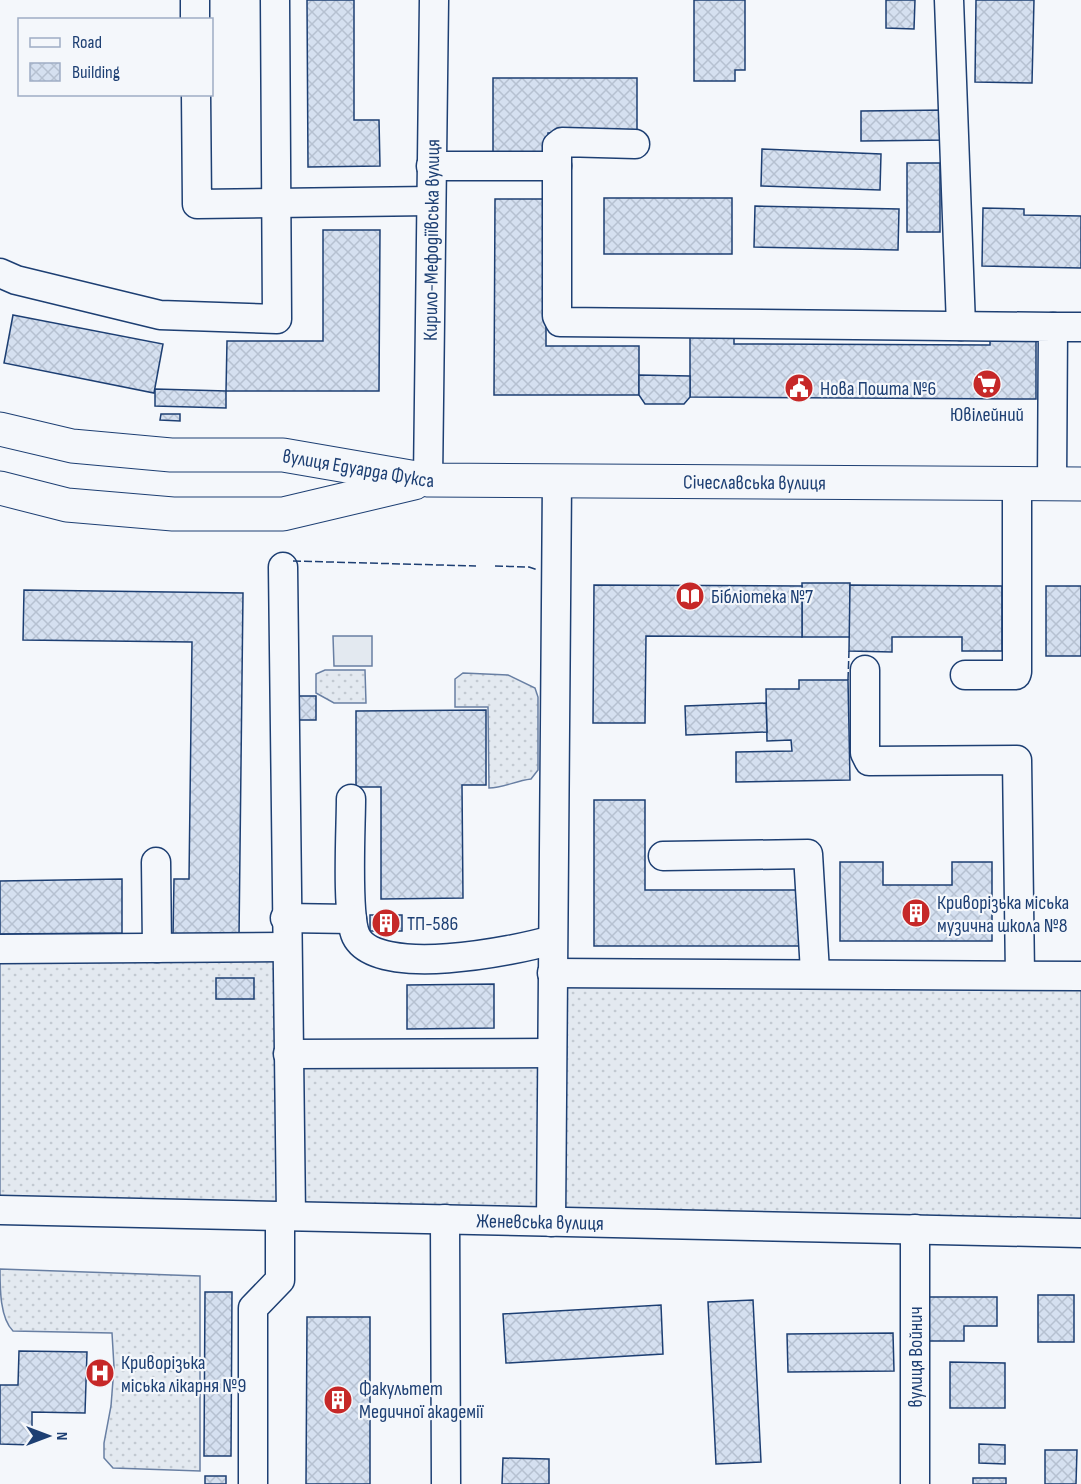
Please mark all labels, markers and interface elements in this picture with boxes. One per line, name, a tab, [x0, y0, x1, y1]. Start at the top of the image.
legend	[18, 18, 213, 96]
text: Road	[72, 32, 102, 53]
text: Building	[72, 62, 120, 83]
street label: Кирило-Мефодіївська вулиця	[419, 139, 445, 341]
supermarket icon: Ювілейний	[971, 368, 1003, 400]
public building icon: Нова Пошта №6	[783, 372, 815, 404]
place label: Нова Пошта №6	[820, 377, 936, 401]
place label: Ювілейний	[950, 403, 1024, 427]
street label: вулиця Едуарда Фукса	[281, 444, 434, 493]
street label: Січеславська вулиця	[683, 471, 826, 495]
library icon: Бібліотека №7	[674, 580, 706, 612]
place label: Бібліотека №7	[711, 585, 813, 609]
place label: Криворізька міська музична школа №8	[937, 891, 1069, 938]
building icon: Криворізька міська музична школа №8	[900, 897, 932, 929]
building icon: ТП-586	[370, 907, 402, 939]
place label: ТП-586	[407, 912, 458, 936]
street label: Женевська вулиця	[476, 1209, 604, 1236]
street label: вулиця Войнич	[904, 1307, 928, 1408]
place label: Криворізька міська лікарня №9	[121, 1351, 246, 1398]
hospital icon: Криворізька міська лікарня №9	[84, 1357, 116, 1389]
place label: Факультет Медичної академії	[359, 1377, 485, 1424]
building icon: Факультет Медичної академії	[322, 1384, 354, 1416]
north arrow	[18, 1406, 78, 1466]
text: N	[52, 1432, 71, 1440]

